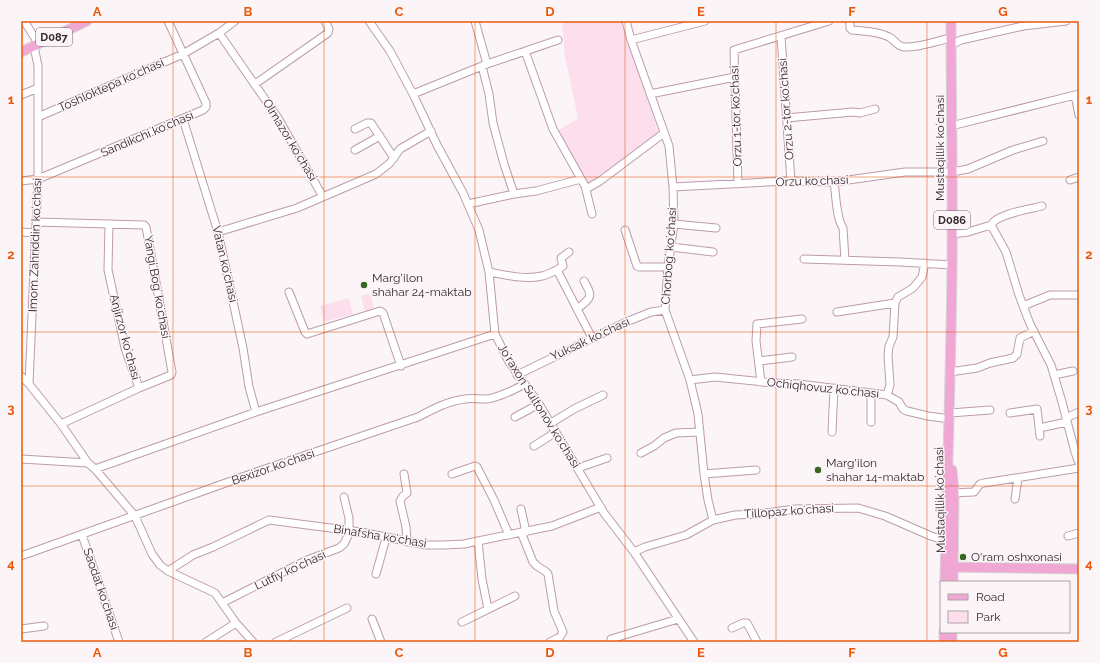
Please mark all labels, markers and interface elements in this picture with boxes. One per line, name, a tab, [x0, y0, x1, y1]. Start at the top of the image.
text: A	[93, 4, 102, 19]
text: B	[244, 4, 253, 19]
text: C	[395, 4, 404, 19]
text: D	[545, 4, 555, 19]
text: E	[697, 4, 705, 19]
text: F	[848, 4, 856, 19]
text: G	[998, 4, 1008, 19]
road number: D087	[36, 28, 72, 46]
street label: Toshloktepa koʻchasi	[56, 55, 166, 115]
street label: Orzu 2-tor ko'chasi	[775, 58, 797, 160]
street label: Orzu 1-tor ko'chasi	[727, 65, 745, 167]
text: 1	[8, 92, 15, 107]
text: 1	[1086, 92, 1093, 107]
street label: Mustaqillik koʻchasi	[933, 95, 947, 201]
street label: Olmazor koʻchasi	[260, 96, 320, 184]
street label: Sandikchi koʻchasi	[98, 108, 196, 160]
street label: Orzu koʻchasi	[775, 173, 849, 189]
street label: Imom Zahriddin koʻchasi	[26, 178, 44, 312]
street label: Chorbogʻ koʻchasi	[659, 207, 679, 305]
road number: D086	[934, 211, 970, 229]
street label: Vatan koʻchasi	[209, 224, 241, 304]
street label: Yangi Bogʻ koʻchasi	[141, 234, 173, 340]
text: 2	[7, 247, 15, 262]
text: 2	[1085, 247, 1093, 262]
place label: Marg'ilon shahar 24-maktab	[372, 271, 472, 299]
marker: Marg'ilon shahar 24-maktab	[359, 280, 369, 290]
street label: Anjirzor koʻchasi	[107, 293, 143, 381]
street label: Yuksak koʻchasi	[548, 315, 632, 363]
street label: Joʻraxon Sultonov koʻchasi	[495, 341, 583, 471]
street label: Ochiqhovuz koʻchasi	[766, 375, 880, 401]
text: 3	[7, 401, 15, 416]
text: 3	[1085, 401, 1093, 416]
street label: Bexizor koʻchasi	[230, 446, 316, 488]
street label: Mustaqillik koʻchasi	[932, 447, 948, 553]
place label: Marg'ilon shahar 14-maktab	[826, 456, 924, 484]
marker: Marg'ilon shahar 14-maktab	[813, 465, 823, 475]
street label: Tillopaz koʻchasi	[744, 501, 834, 521]
street label: Binafsha koʻchasi	[332, 522, 428, 550]
street label: Saodat koʻchasi	[80, 546, 122, 632]
street label: Lutfiy koʻchasi	[252, 547, 328, 593]
place label: O'ram oshxonasi	[971, 550, 1062, 564]
marker: O'ram oshxonasi	[958, 552, 968, 562]
text: 4	[7, 556, 15, 571]
text: 4	[1085, 556, 1093, 571]
legend	[940, 581, 1070, 633]
text: Road	[976, 590, 1005, 604]
text: Park	[976, 610, 1001, 624]
text: A	[93, 645, 102, 660]
text: B	[244, 645, 253, 660]
text: C	[395, 645, 404, 660]
text: D	[545, 645, 555, 660]
text: E	[697, 645, 705, 660]
text: F	[848, 645, 856, 660]
text: G	[998, 645, 1008, 660]

